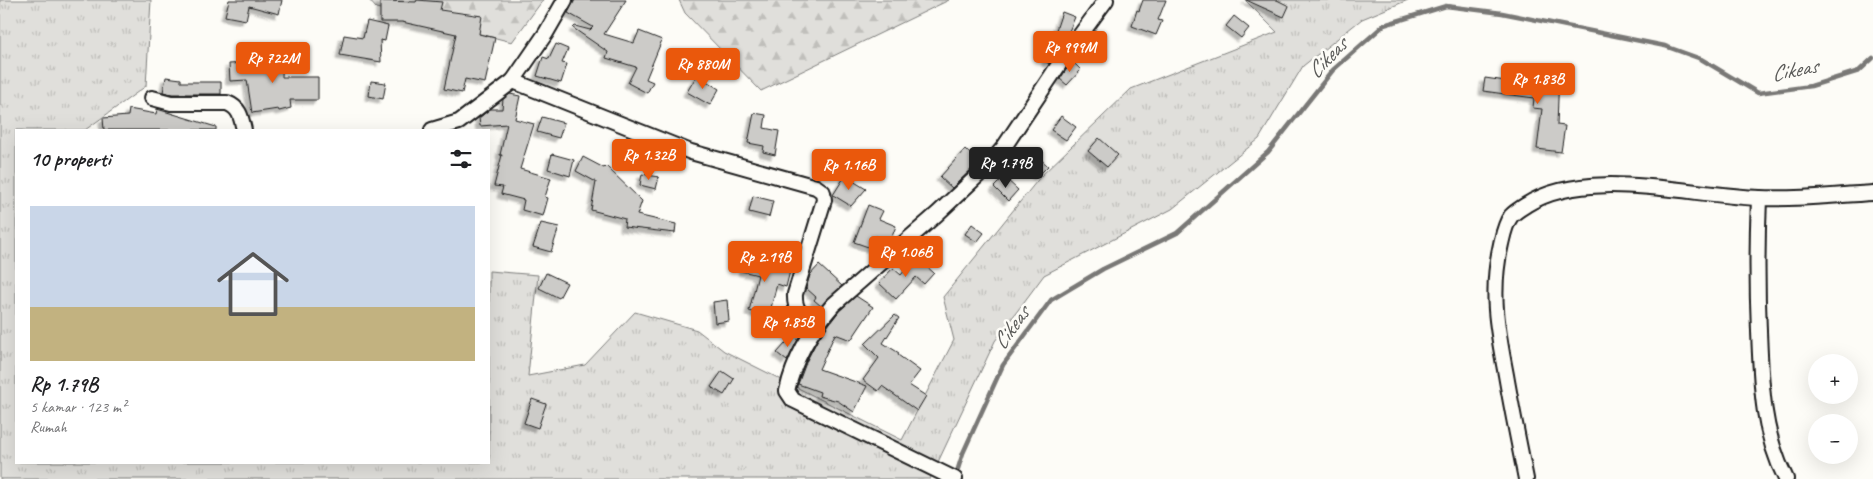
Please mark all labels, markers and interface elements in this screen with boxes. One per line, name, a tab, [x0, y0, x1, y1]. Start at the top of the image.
water label: Cikeas	[1301, 29, 1356, 84]
pin: Rp 999M	[1024, 30, 1116, 73]
text: Rp 999M	[1044, 37, 1096, 57]
pin: Rp 722M	[227, 42, 319, 84]
text: Rp 722M	[247, 48, 299, 68]
pin: Rp 880M	[657, 48, 749, 90]
water label: Cikeas	[1769, 51, 1823, 88]
text: Rp 880M	[677, 54, 729, 74]
pin: Rp 1.83B	[1486, 62, 1590, 105]
text: Rp 1.83B	[1512, 69, 1564, 89]
pin: Rp 1.32B	[597, 138, 701, 181]
icon: filters	[447, 145, 475, 173]
text: Rp 1.32B	[623, 145, 675, 165]
text: 10 properti	[30, 146, 111, 172]
pin: Rp 1.79B	[954, 146, 1058, 189]
pin: Rp 1.16B	[797, 148, 901, 191]
text: Rp 1.79B	[980, 153, 1032, 173]
text: Rp 1.16B	[823, 155, 875, 175]
pin: Rp 1.06B	[854, 236, 958, 278]
icon: home	[208, 239, 298, 329]
pin: Rp 2.19B	[713, 240, 817, 283]
text: Rp 1.06B	[880, 242, 932, 262]
text: Rp 2.19B	[739, 247, 791, 267]
water label: Cikeas	[986, 298, 1038, 355]
pin: Rp 1.85B	[736, 306, 840, 348]
text: Rp 1.85B	[762, 312, 814, 332]
map controls	[1808, 354, 1858, 464]
button: +	[1808, 354, 1858, 404]
text: Rp 1.79B	[30, 371, 98, 397]
text: 5 kamar · 123 m²	[30, 397, 126, 417]
button: −	[1808, 414, 1858, 464]
text: Rumah	[30, 417, 67, 437]

